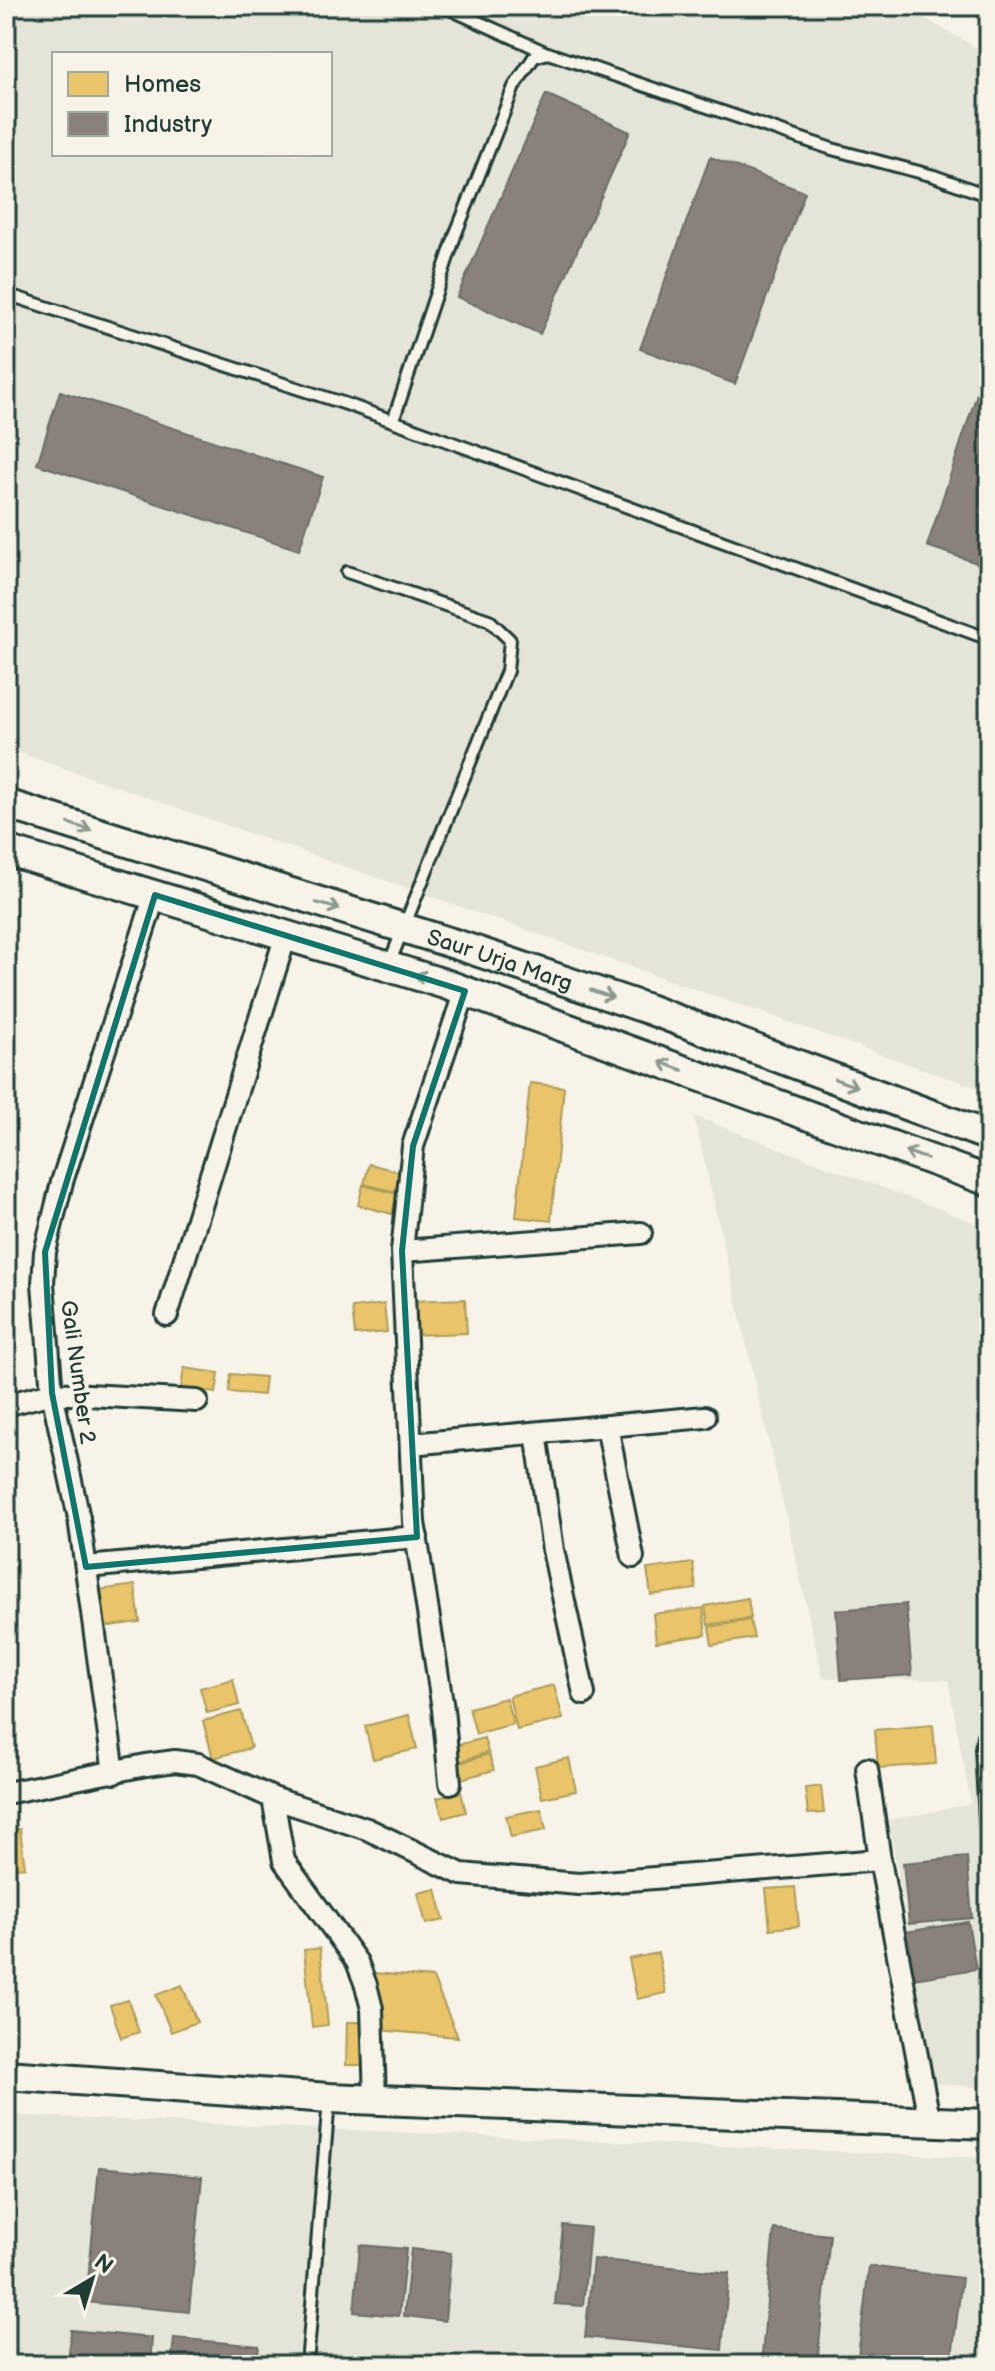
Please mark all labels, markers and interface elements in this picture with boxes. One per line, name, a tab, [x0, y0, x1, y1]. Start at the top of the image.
legend	[52, 52, 332, 156]
text: Homes	[124, 70, 201, 99]
text: Industry	[124, 110, 212, 139]
one-way arrow	[68, 821, 93, 836]
one-way arrow	[315, 899, 341, 914]
street label: Saur Urja Marg	[424, 924, 576, 998]
one-way arrow	[414, 970, 440, 985]
one-way arrow	[590, 987, 615, 1002]
one-way arrow	[659, 1058, 684, 1072]
one-way arrow	[834, 1077, 858, 1091]
one-way arrow	[904, 1146, 929, 1161]
street label: Gali Number 2	[54, 1299, 101, 1446]
north arrow	[52, 2239, 132, 2319]
text: N	[89, 2249, 118, 2280]

